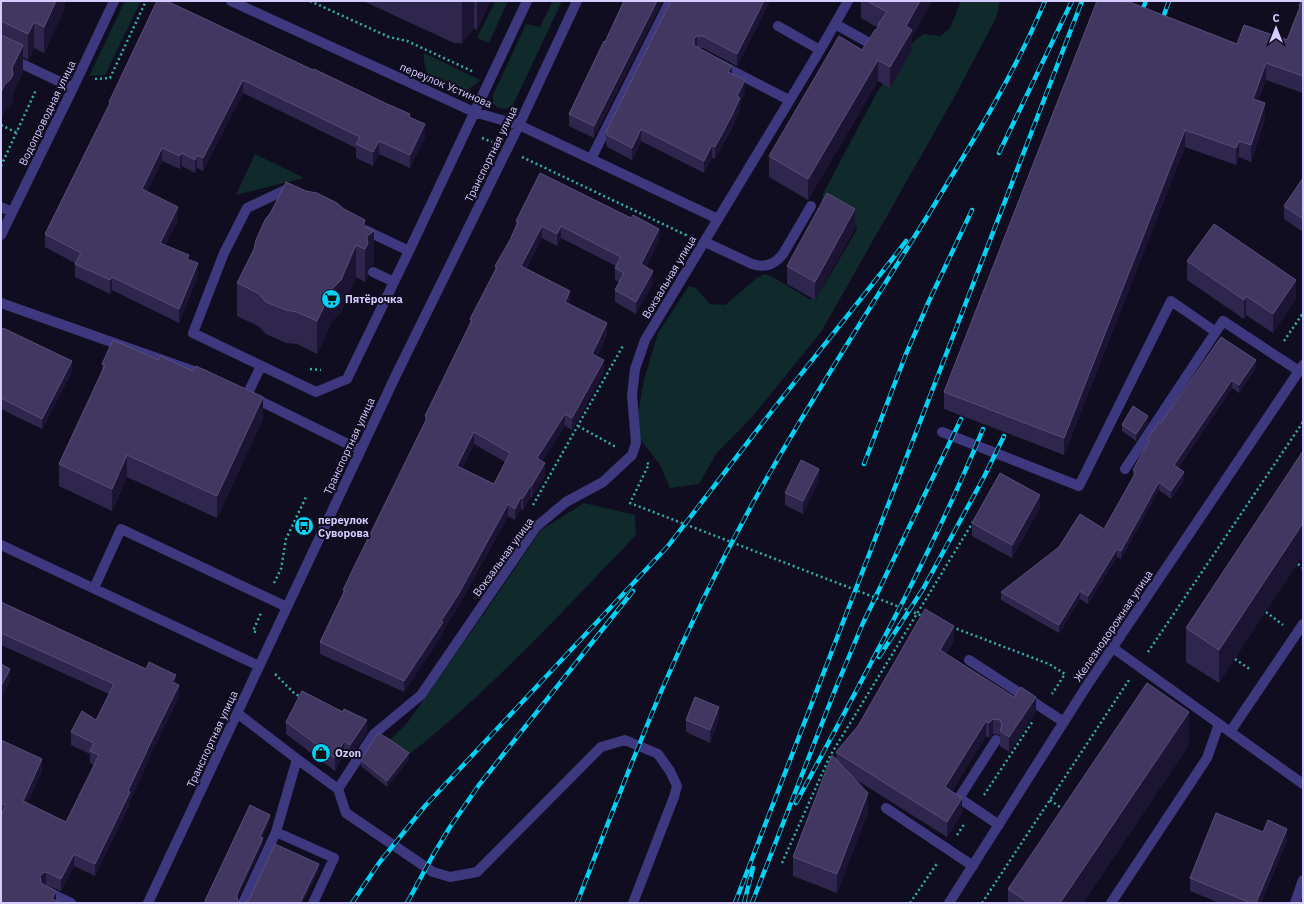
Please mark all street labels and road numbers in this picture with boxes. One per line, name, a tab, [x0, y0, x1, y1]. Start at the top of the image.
street label: Водопроводная улица	[15, 58, 79, 168]
street label: переулок Устинова	[398, 59, 494, 111]
street label: Транспортная улица	[462, 104, 520, 204]
street label: Вокзальная улица	[639, 233, 699, 321]
street label: Транспортная улица	[320, 395, 378, 497]
street label: Вокзальная улица	[470, 515, 536, 599]
street label: Железнодорожная улица	[1070, 567, 1156, 685]
street label: Транспортная улица	[183, 688, 241, 790]

